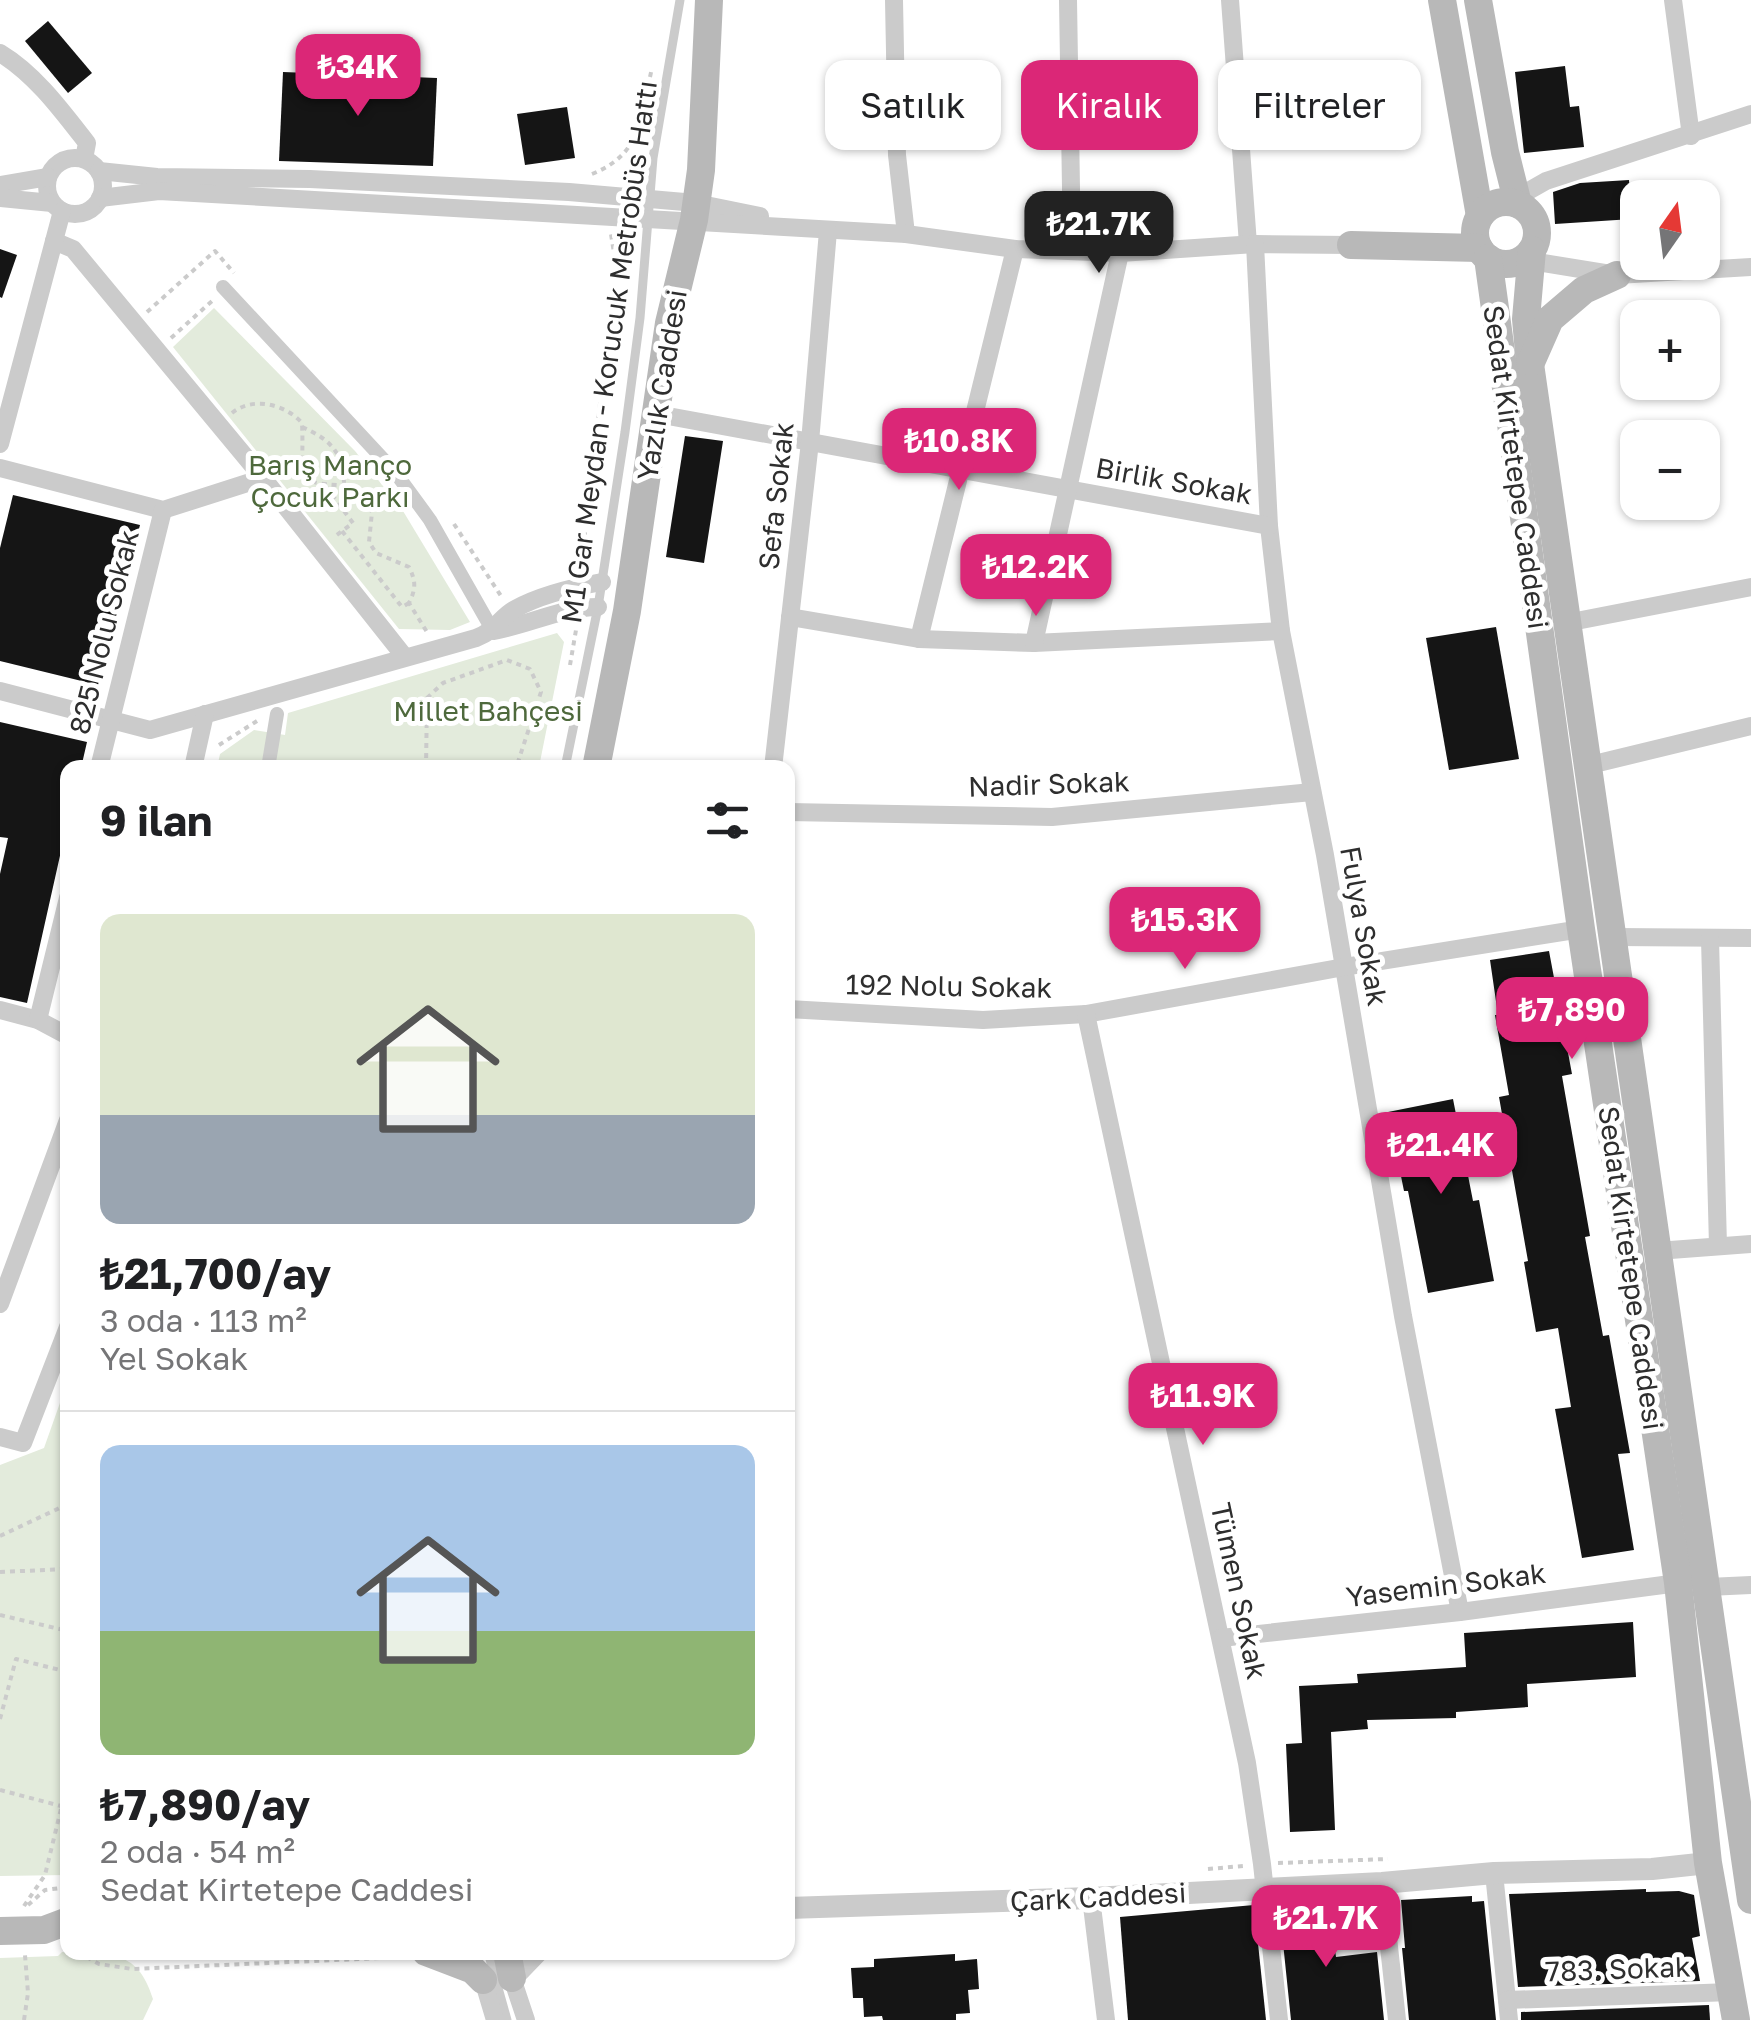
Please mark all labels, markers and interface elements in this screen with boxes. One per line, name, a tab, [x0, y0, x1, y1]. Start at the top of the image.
pin: ₺34K	[299, 34, 417, 119]
text: ₺34K	[317, 47, 399, 85]
chip: Satılık	[825, 60, 1001, 150]
chip: Kiralık	[1021, 60, 1198, 150]
chip: Filtreler	[1218, 60, 1421, 150]
street label: M1 Gar Meydan - Korucuk Metrobüs Hattı	[554, 78, 663, 625]
north arrow	[1620, 180, 1720, 280]
map controls	[1620, 180, 1720, 520]
pin: ₺21.7K	[1018, 191, 1180, 276]
text: ₺21.7K	[1046, 204, 1152, 242]
street label: Yazlık Caddesi	[630, 287, 693, 483]
button: +	[1620, 300, 1720, 400]
street label: Sedat Kirtetepe Caddesi	[1477, 303, 1556, 631]
pin: ₺10.8K	[878, 408, 1040, 493]
street label: Sefa Sokak	[751, 420, 800, 571]
button: −	[1620, 420, 1720, 520]
text: ₺10.8K	[904, 421, 1014, 459]
park label: Barış Manço Çocuk Parkı	[248, 448, 412, 513]
street label: Birlik Sokak	[1093, 451, 1255, 511]
street label: 825 Nolu Sokak	[62, 526, 145, 737]
pin: ₺12.2K	[955, 534, 1117, 619]
text: ₺12.2K	[982, 547, 1090, 585]
park label: Millet Bahçesi	[393, 694, 583, 727]
street label: Nadir Sokak	[968, 764, 1131, 803]
icon: filters	[700, 793, 755, 848]
text: 9 ilan	[100, 795, 213, 845]
street label: Fulya Sokak	[1334, 843, 1395, 1009]
pin: ₺15.3K	[1104, 887, 1266, 972]
text: ₺15.3K	[1131, 900, 1239, 938]
street label: 192 Nolu Sokak	[845, 967, 1053, 1004]
pin: ₺7,890	[1491, 977, 1653, 1062]
icon: home	[338, 979, 518, 1159]
text: ₺7,890	[1518, 990, 1626, 1028]
street label: Sedat Kirtetepe Caddesi	[1592, 1104, 1671, 1432]
pin: ₺21.4K	[1360, 1112, 1522, 1197]
text: ₺21.4K	[1387, 1125, 1495, 1163]
text: ₺21,700/ay	[100, 1248, 331, 1298]
text: 3 oda · 113 m²	[100, 1301, 307, 1339]
text: Yel Sokak	[100, 1339, 248, 1377]
pin: ₺11.9K	[1122, 1363, 1284, 1448]
text: ₺11.9K	[1150, 1376, 1256, 1414]
street label: Tümen Sokak	[1205, 1500, 1274, 1682]
icon: home	[338, 1510, 518, 1690]
street label: Yasemin Sokak	[1344, 1556, 1548, 1613]
text: ₺7,890/ay	[100, 1779, 310, 1829]
text: 2 oda · 54 m²	[100, 1832, 295, 1870]
text: Sedat Kirtetepe Caddesi	[100, 1870, 473, 1908]
street label: Çark Caddesi	[1009, 1875, 1187, 1918]
pin: ₺21.7K	[1245, 1885, 1407, 1970]
text: ₺21.7K	[1273, 1898, 1379, 1936]
street label: 783. Sokak	[1545, 1949, 1691, 1988]

